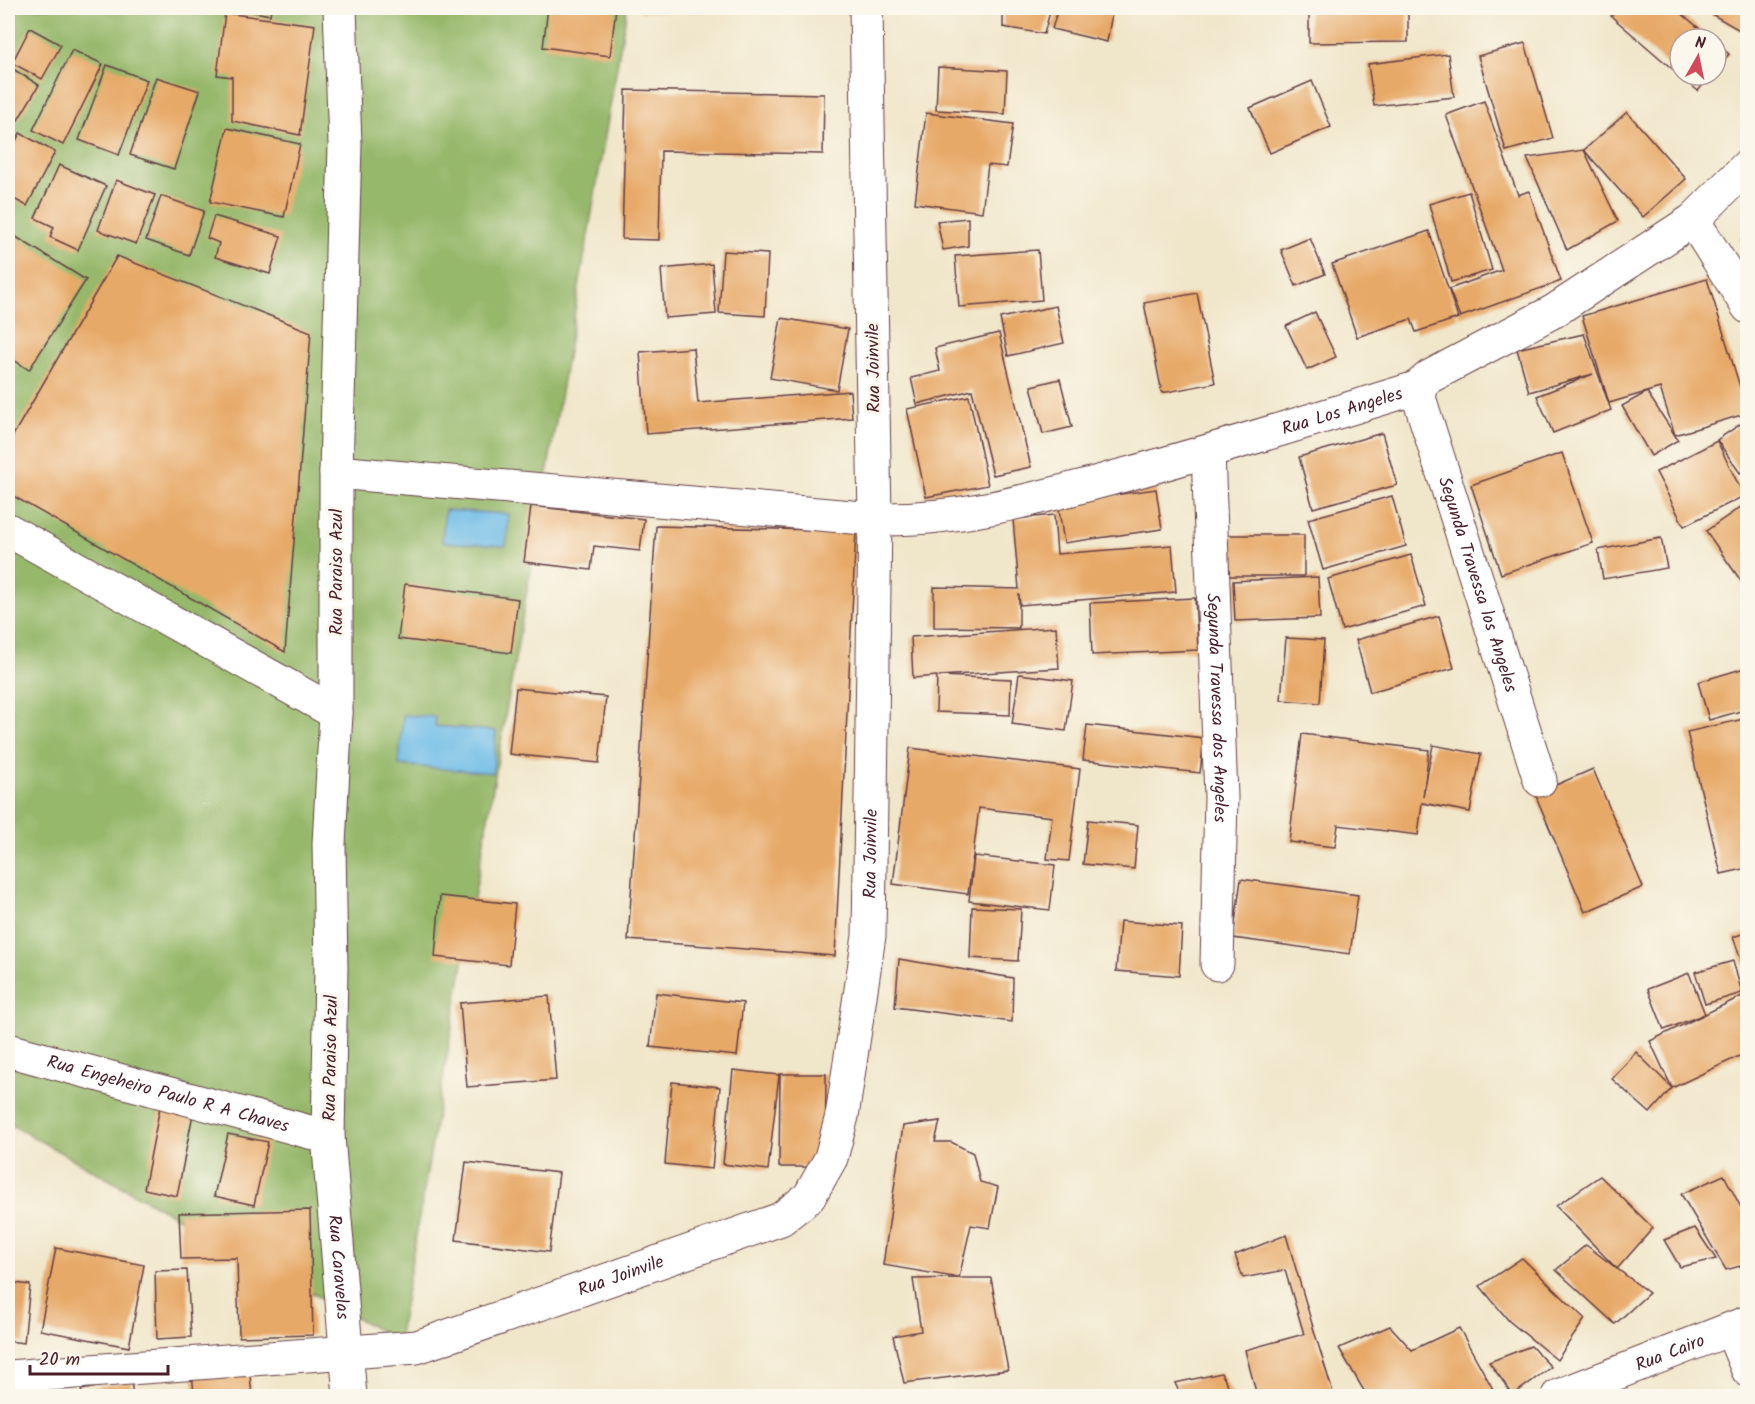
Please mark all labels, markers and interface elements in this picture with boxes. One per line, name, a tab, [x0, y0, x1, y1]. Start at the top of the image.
north arrow	[1668, 27, 1728, 87]
text: N	[1693, 31, 1707, 57]
street label: Rua Joinvile	[859, 323, 890, 413]
street label: Rua Los Angeles	[1278, 380, 1407, 444]
street label: Segunda Travessa los Angeles	[1429, 473, 1525, 697]
street label: Rua Paraiso Azul	[323, 508, 352, 635]
street label: Segunda Travessa dos Angeles	[1197, 593, 1234, 823]
street label: Rua Joinvile	[857, 809, 887, 899]
street label: Rua Paraiso Azul	[316, 994, 347, 1122]
street label: Rua Engeheiro Paulo R A Chaves	[43, 1048, 293, 1142]
street label: Rua Caravelas	[319, 1214, 356, 1321]
street label: Rua Joinvile	[574, 1248, 668, 1305]
street label: Rua Cairo	[1631, 1327, 1709, 1381]
scale bar	[30, 1338, 168, 1376]
text: 20 m	[39, 1346, 80, 1375]

